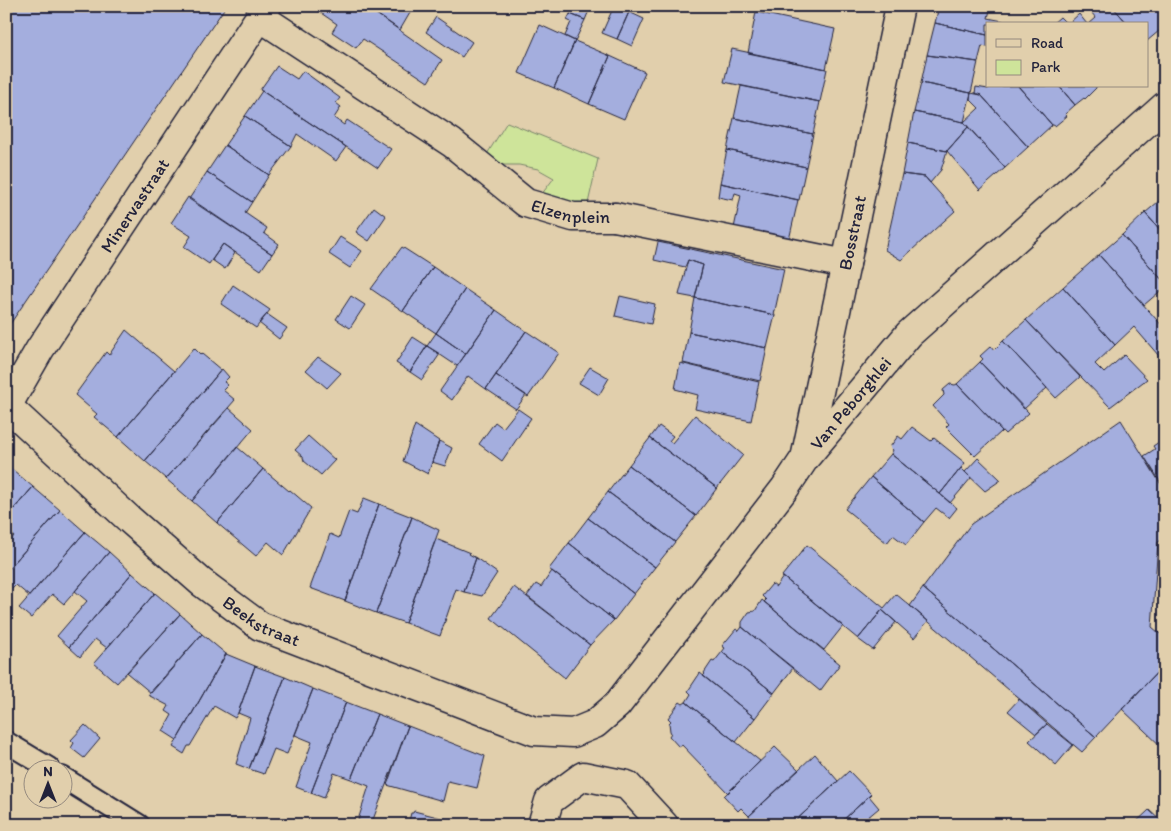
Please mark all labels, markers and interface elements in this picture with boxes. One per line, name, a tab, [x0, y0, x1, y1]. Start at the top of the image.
legend	[986, 22, 1148, 88]
text: Road	[1031, 34, 1064, 52]
text: Park	[1031, 58, 1061, 76]
street label: Minervastraat	[96, 154, 174, 257]
street label: Bosstraat	[834, 193, 871, 272]
street label: Elzenplein	[529, 194, 610, 228]
street label: Van Peborghlei	[805, 352, 896, 454]
street label: Beekstraat	[218, 591, 303, 651]
north arrow	[22, 758, 72, 808]
text: N	[43, 763, 53, 780]

